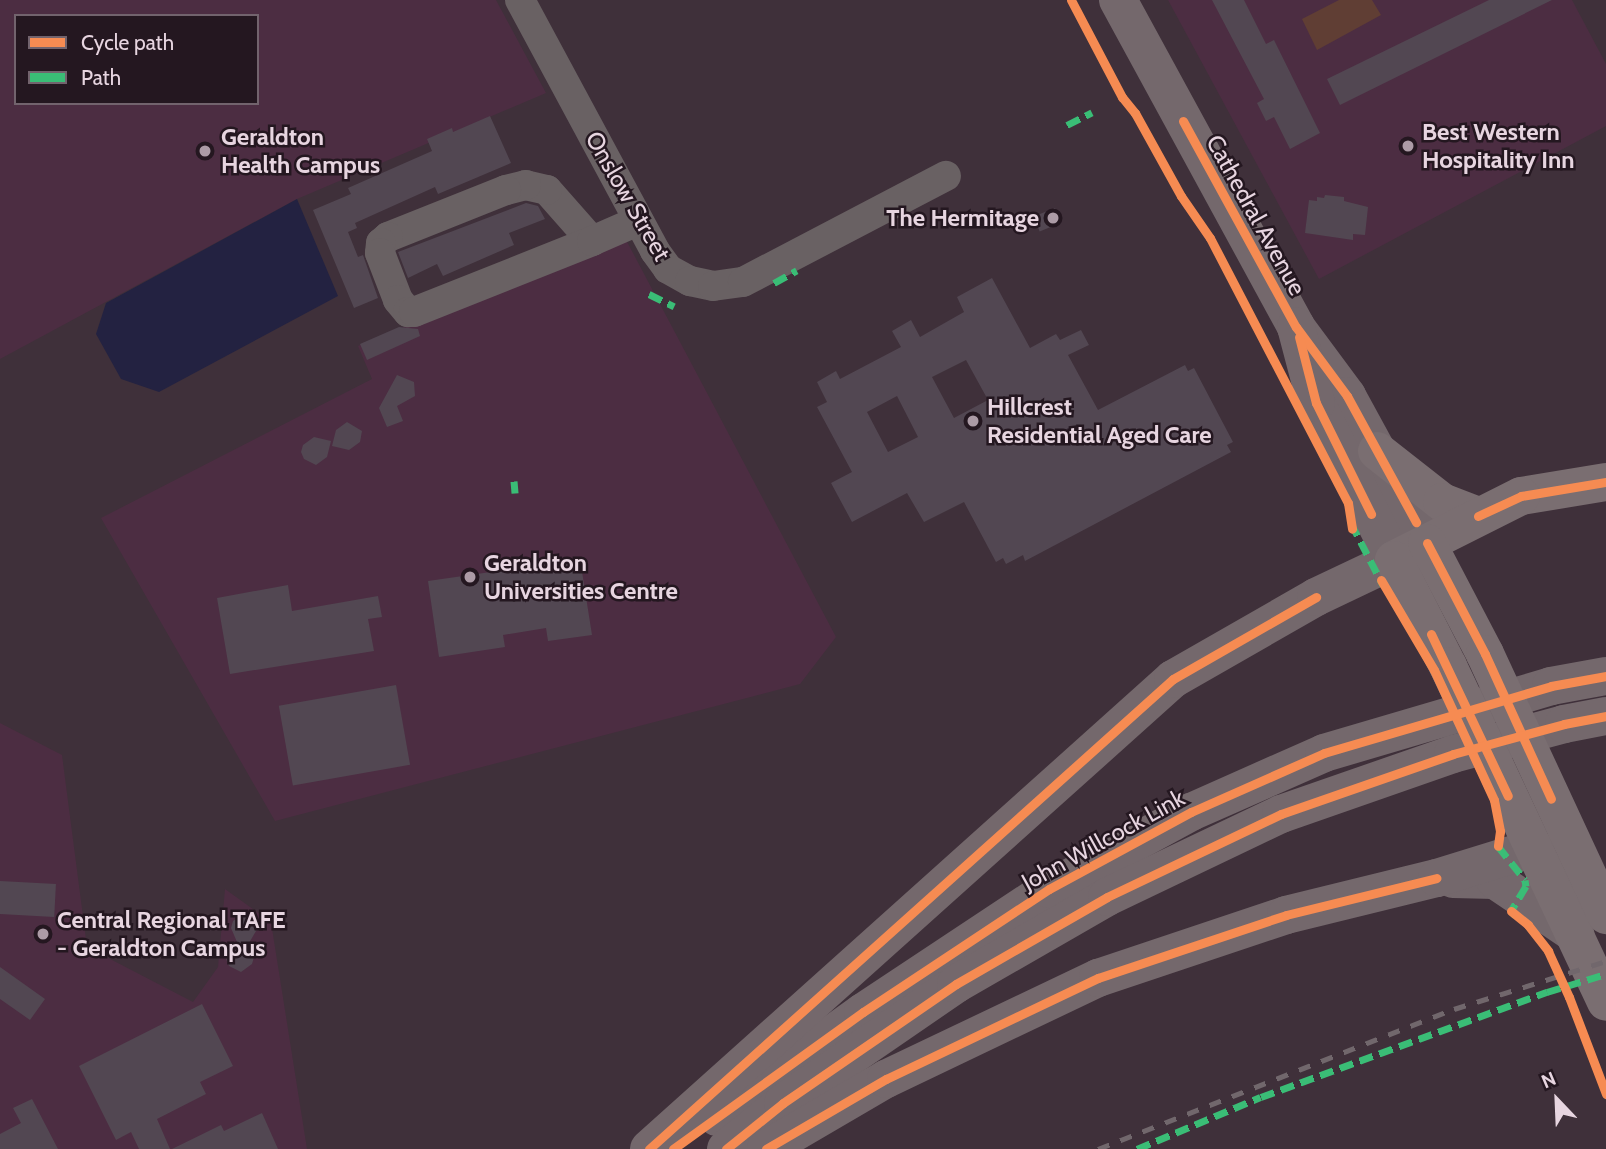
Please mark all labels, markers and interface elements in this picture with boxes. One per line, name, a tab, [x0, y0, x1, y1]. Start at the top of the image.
legend	[14, 14, 259, 105]
text: Cycle path	[81, 30, 174, 55]
text: Path	[81, 65, 121, 90]
place label: Best Western Hospitality Inn	[1422, 118, 1574, 174]
place label: Geraldton Health Campus	[221, 123, 380, 179]
street label: Onslow Street	[579, 126, 677, 266]
street label: Cathedral Avenue	[1200, 130, 1312, 300]
marker: Best Western Hospitality Inn	[1400, 138, 1416, 154]
marker: Geraldton Health Campus	[195, 141, 215, 161]
place label: The Hermitage	[886, 204, 1039, 232]
marker: The Hermitage	[1045, 210, 1061, 226]
place label: Hillcrest Residential Aged Care	[987, 393, 1211, 449]
marker: Hillcrest Residential Aged Care	[965, 413, 981, 429]
place label: Geraldton Universities Centre	[484, 549, 678, 605]
marker: Geraldton Universities Centre	[462, 569, 478, 585]
street label: John Willcock Link	[1016, 783, 1190, 897]
place label: Central Regional TAFE - Geraldton Campus	[57, 906, 286, 962]
marker: Central Regional TAFE - Geraldton Campus	[35, 926, 51, 942]
north arrow	[1522, 1065, 1592, 1135]
text: N	[1538, 1067, 1559, 1093]

